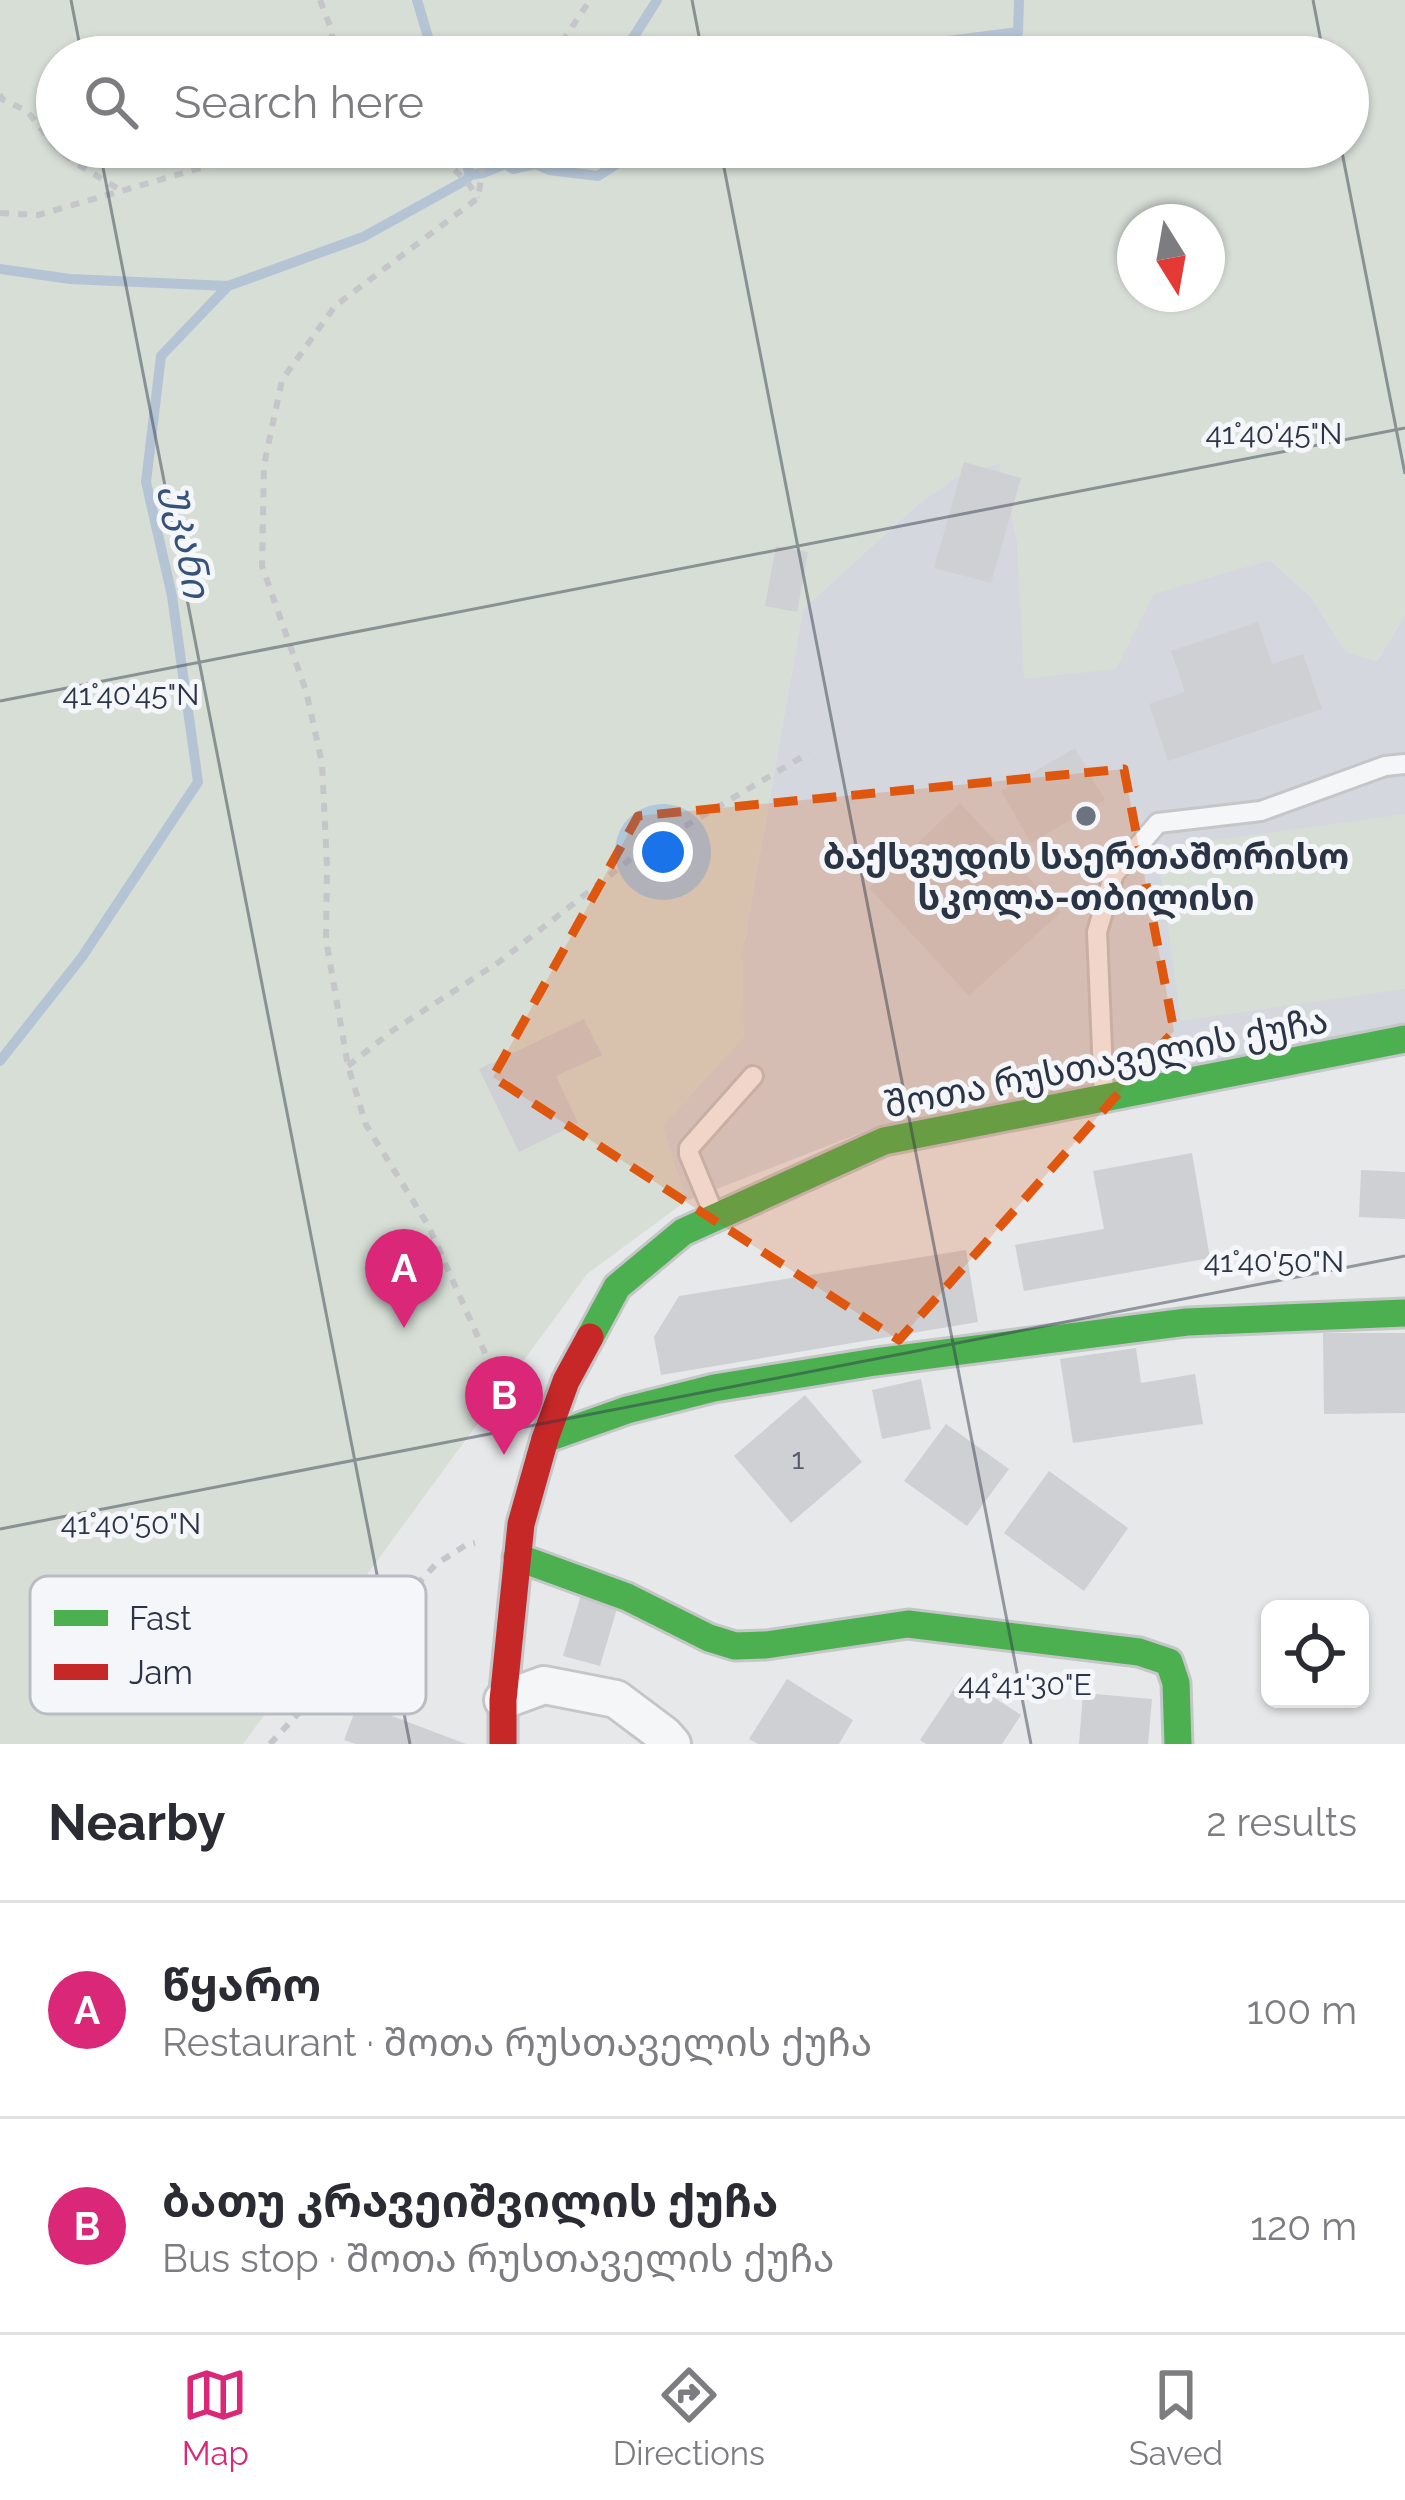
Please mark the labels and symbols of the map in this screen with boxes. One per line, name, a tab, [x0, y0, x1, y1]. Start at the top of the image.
north arrow	[1117, 204, 1225, 312]
text: 41°40'45"N	[1206, 416, 1342, 451]
water label: უკანი	[156, 482, 221, 602]
text: 41°40'45"N	[63, 677, 199, 712]
marker: ბაქსვუდის საერთაშორისო სკოლა-თბილისი	[1073, 803, 1099, 829]
your location	[633, 822, 693, 882]
place label: ბაქსვუდის საერთაშორისო სკოლა-თბილისი	[823, 835, 1349, 919]
street label: შოთა რუსთაველის ქუჩა	[881, 998, 1332, 1128]
pin: A	[365, 1229, 443, 1328]
text: 41°40'50"N	[1204, 1244, 1344, 1279]
pin: B	[465, 1356, 543, 1455]
house number: 1	[792, 1441, 805, 1476]
text: 41°40'50"N	[61, 1506, 201, 1541]
legend	[30, 1576, 426, 1714]
text: Fast	[129, 1599, 191, 1638]
text: Jam	[129, 1653, 193, 1692]
text: 44°41'30"E	[958, 1667, 1092, 1702]

